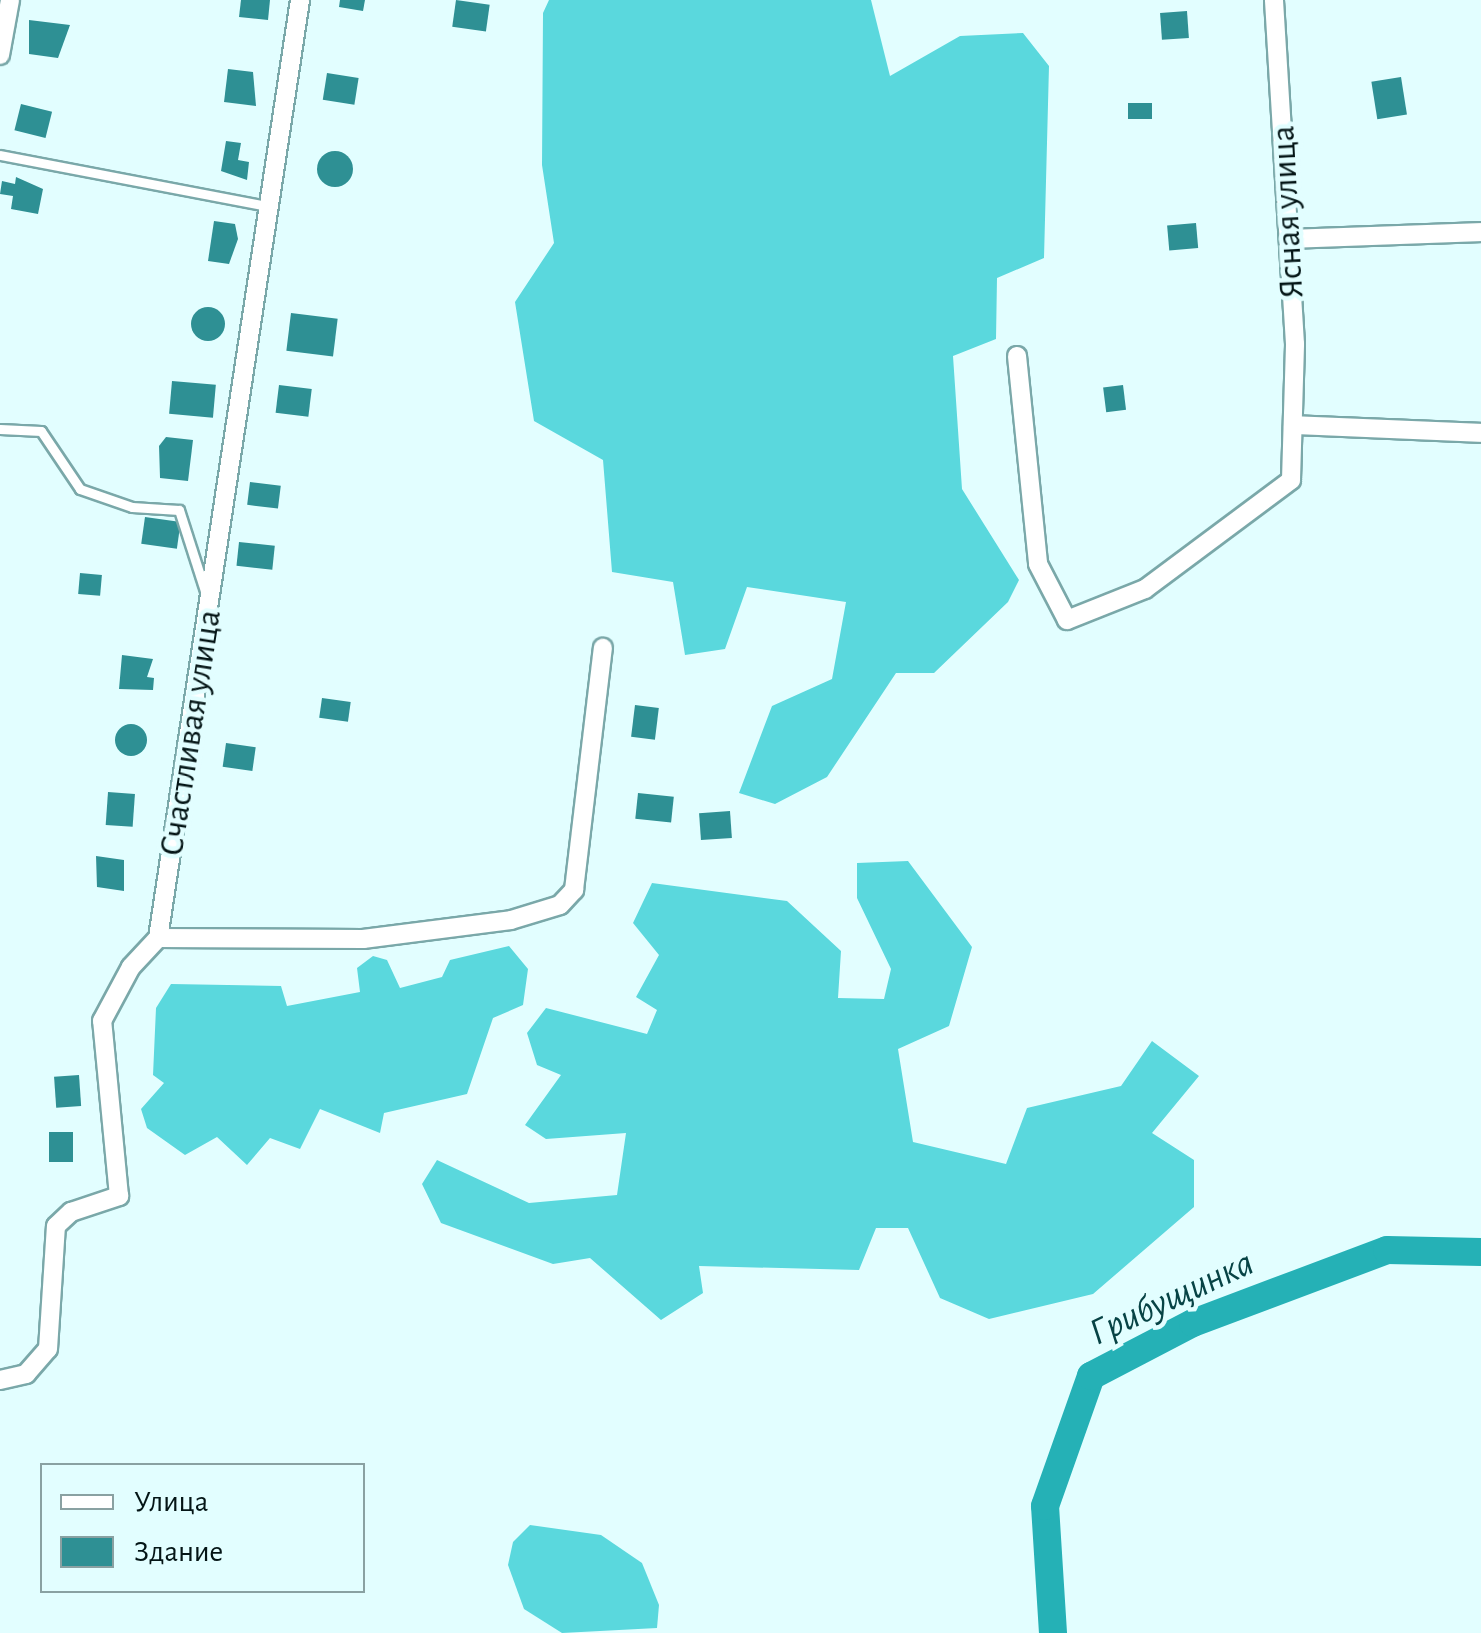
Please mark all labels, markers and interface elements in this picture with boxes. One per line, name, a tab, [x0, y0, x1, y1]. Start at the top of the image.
street label: Ясная улица	[1263, 125, 1313, 299]
street label: Счастливая улица	[151, 607, 231, 859]
water label: Грибущинка	[1083, 1241, 1261, 1357]
legend	[40, 1463, 365, 1593]
text: Улица	[134, 1487, 209, 1517]
text: Здание	[134, 1537, 223, 1567]

